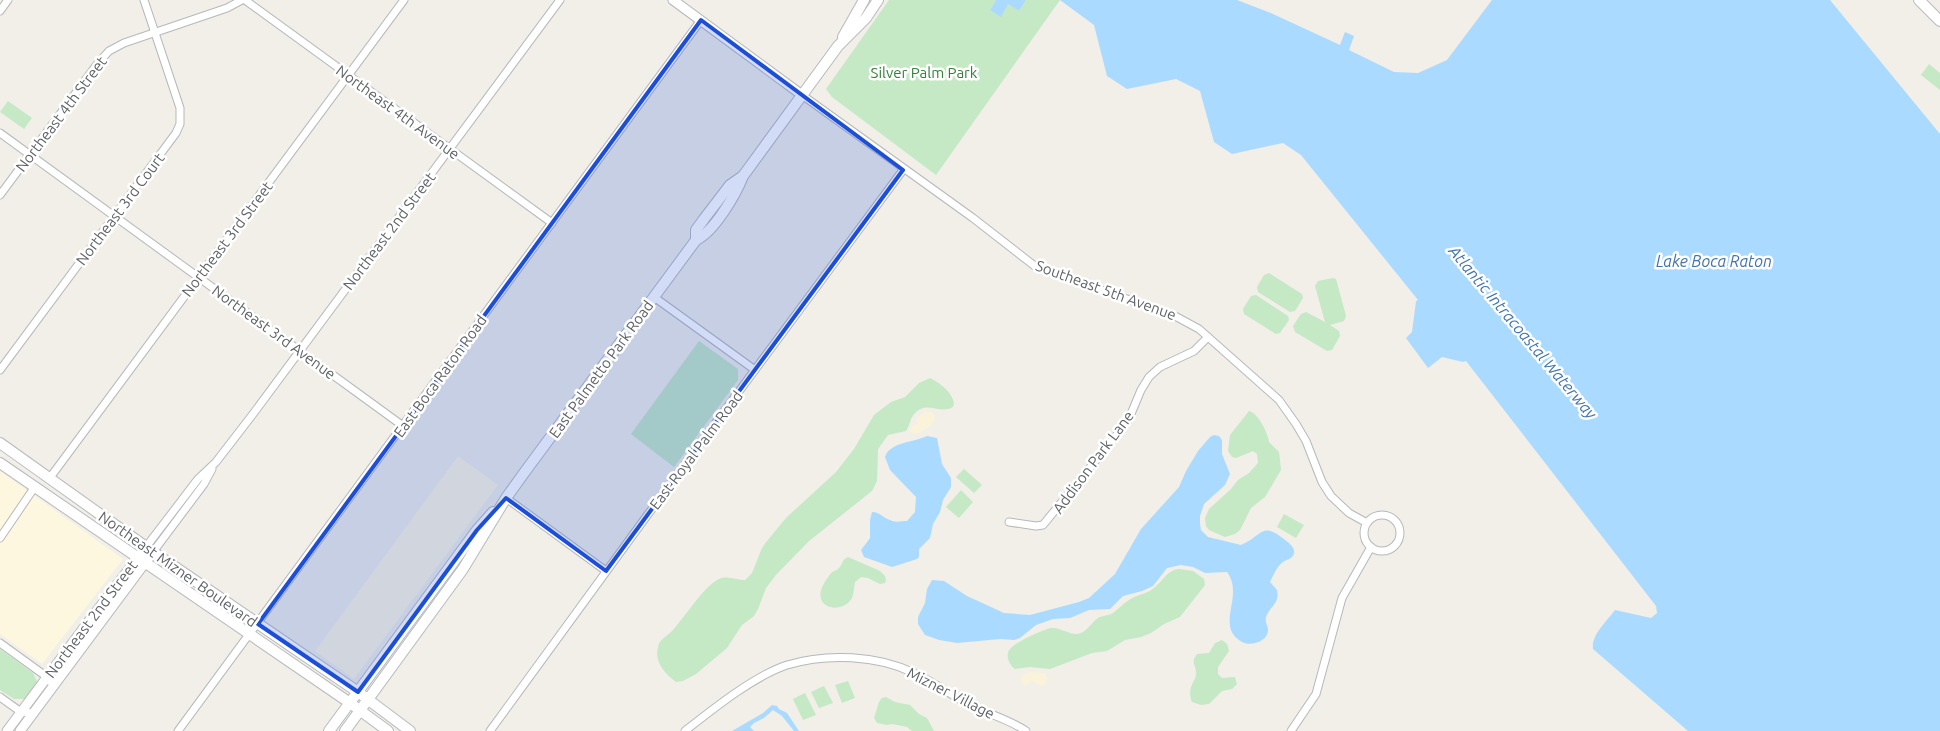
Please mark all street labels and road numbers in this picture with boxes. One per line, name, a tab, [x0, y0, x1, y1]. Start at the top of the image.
street label: Northeast 4th Street	[12, 53, 110, 175]
street label: Northeast 4th Avenue	[333, 62, 463, 162]
street label: Northeast 3rd Court	[72, 150, 168, 268]
street label: Northeast 2nd Street	[339, 169, 439, 293]
street label: Northeast 3rd Street	[178, 178, 276, 300]
street label: Southeast 5th Avenue	[1033, 257, 1179, 323]
street label: Northeast 3rd Avenue	[209, 282, 339, 382]
street label: East Palmetto Park Road	[546, 297, 656, 441]
street label: East Boca Raton Road	[390, 312, 490, 440]
street label: East Royal Palm Road	[646, 387, 746, 513]
street label: Addison Park Lane	[1049, 408, 1137, 516]
street label: Northeast Mizner Boulevard	[95, 508, 261, 630]
street label: Northeast 2nd Street	[41, 557, 141, 681]
street label: Mizner Village	[905, 664, 997, 722]

